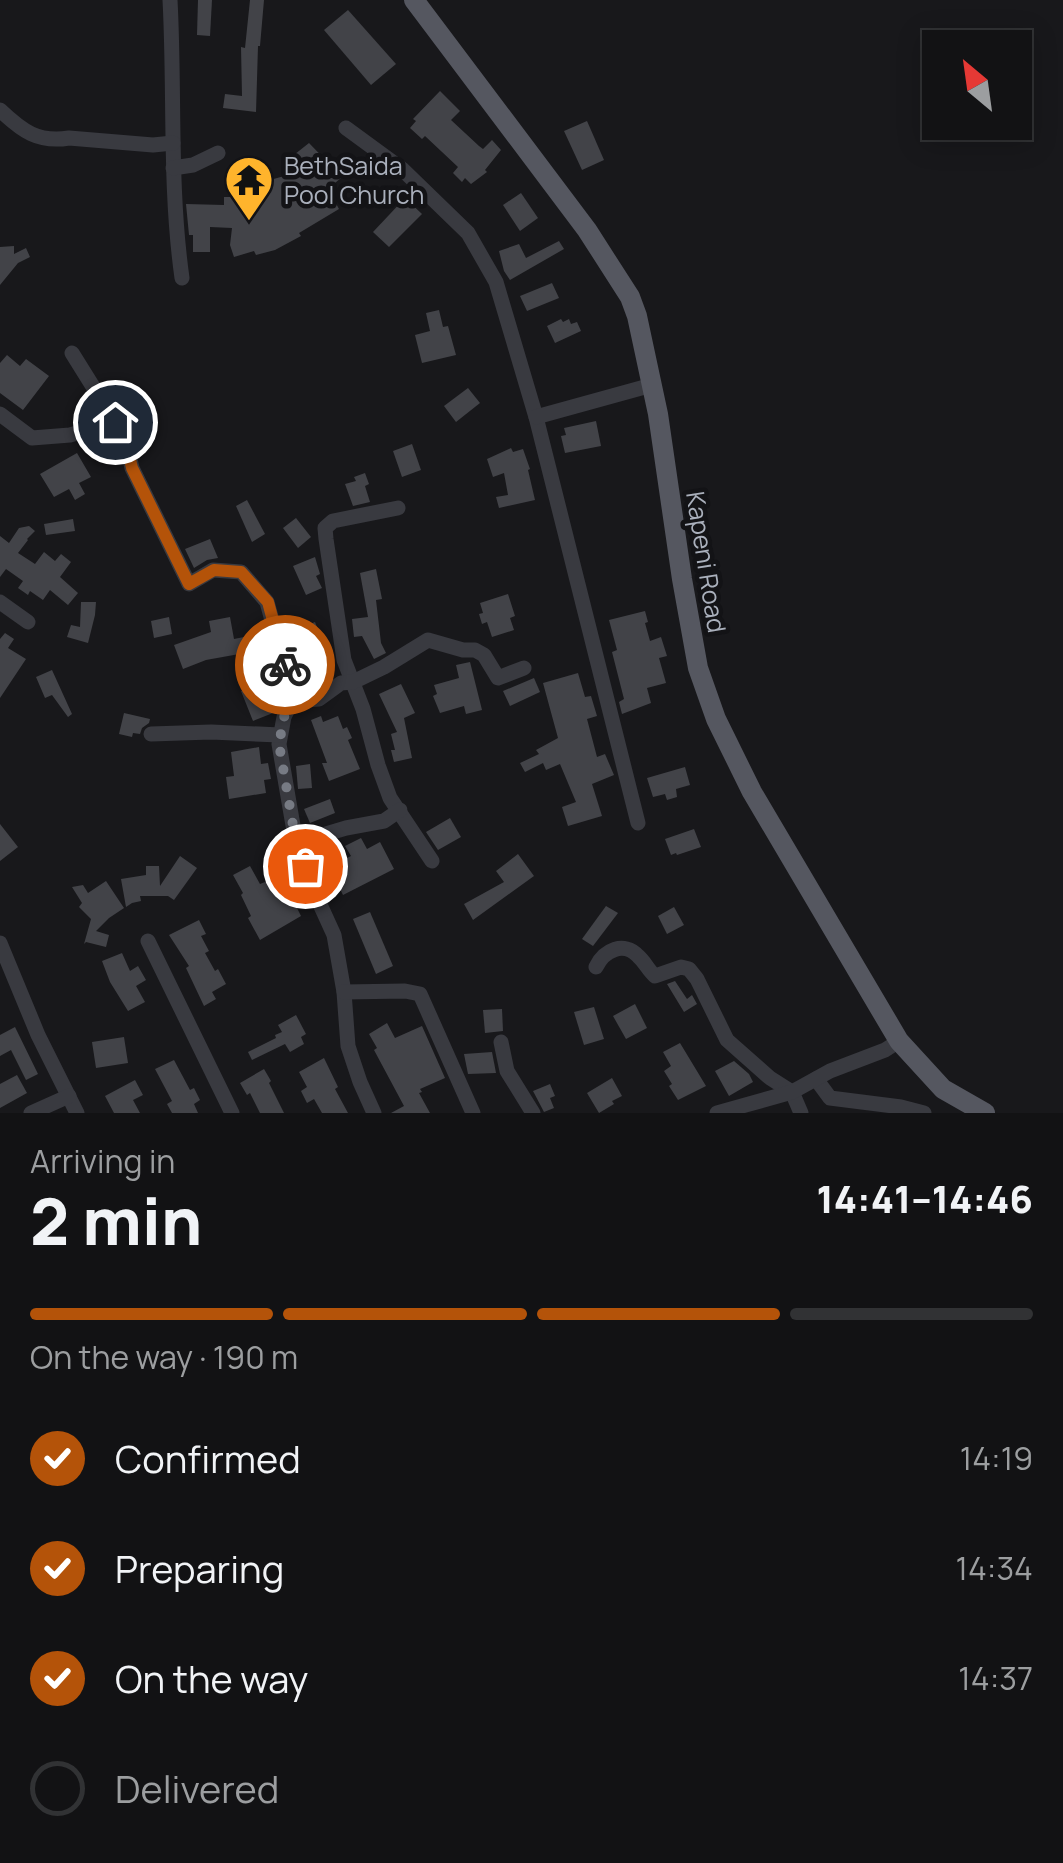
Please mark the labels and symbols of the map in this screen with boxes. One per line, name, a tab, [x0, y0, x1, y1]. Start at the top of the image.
north arrow	[922, 30, 1032, 140]
place label: BethSaida Pool Church	[284, 148, 424, 212]
temple icon: BethSaida Pool Church	[223, 154, 275, 222]
pin	[73, 380, 158, 465]
street label: Kapeni Road	[678, 489, 735, 635]
courier	[235, 615, 335, 715]
pin	[263, 824, 348, 909]

